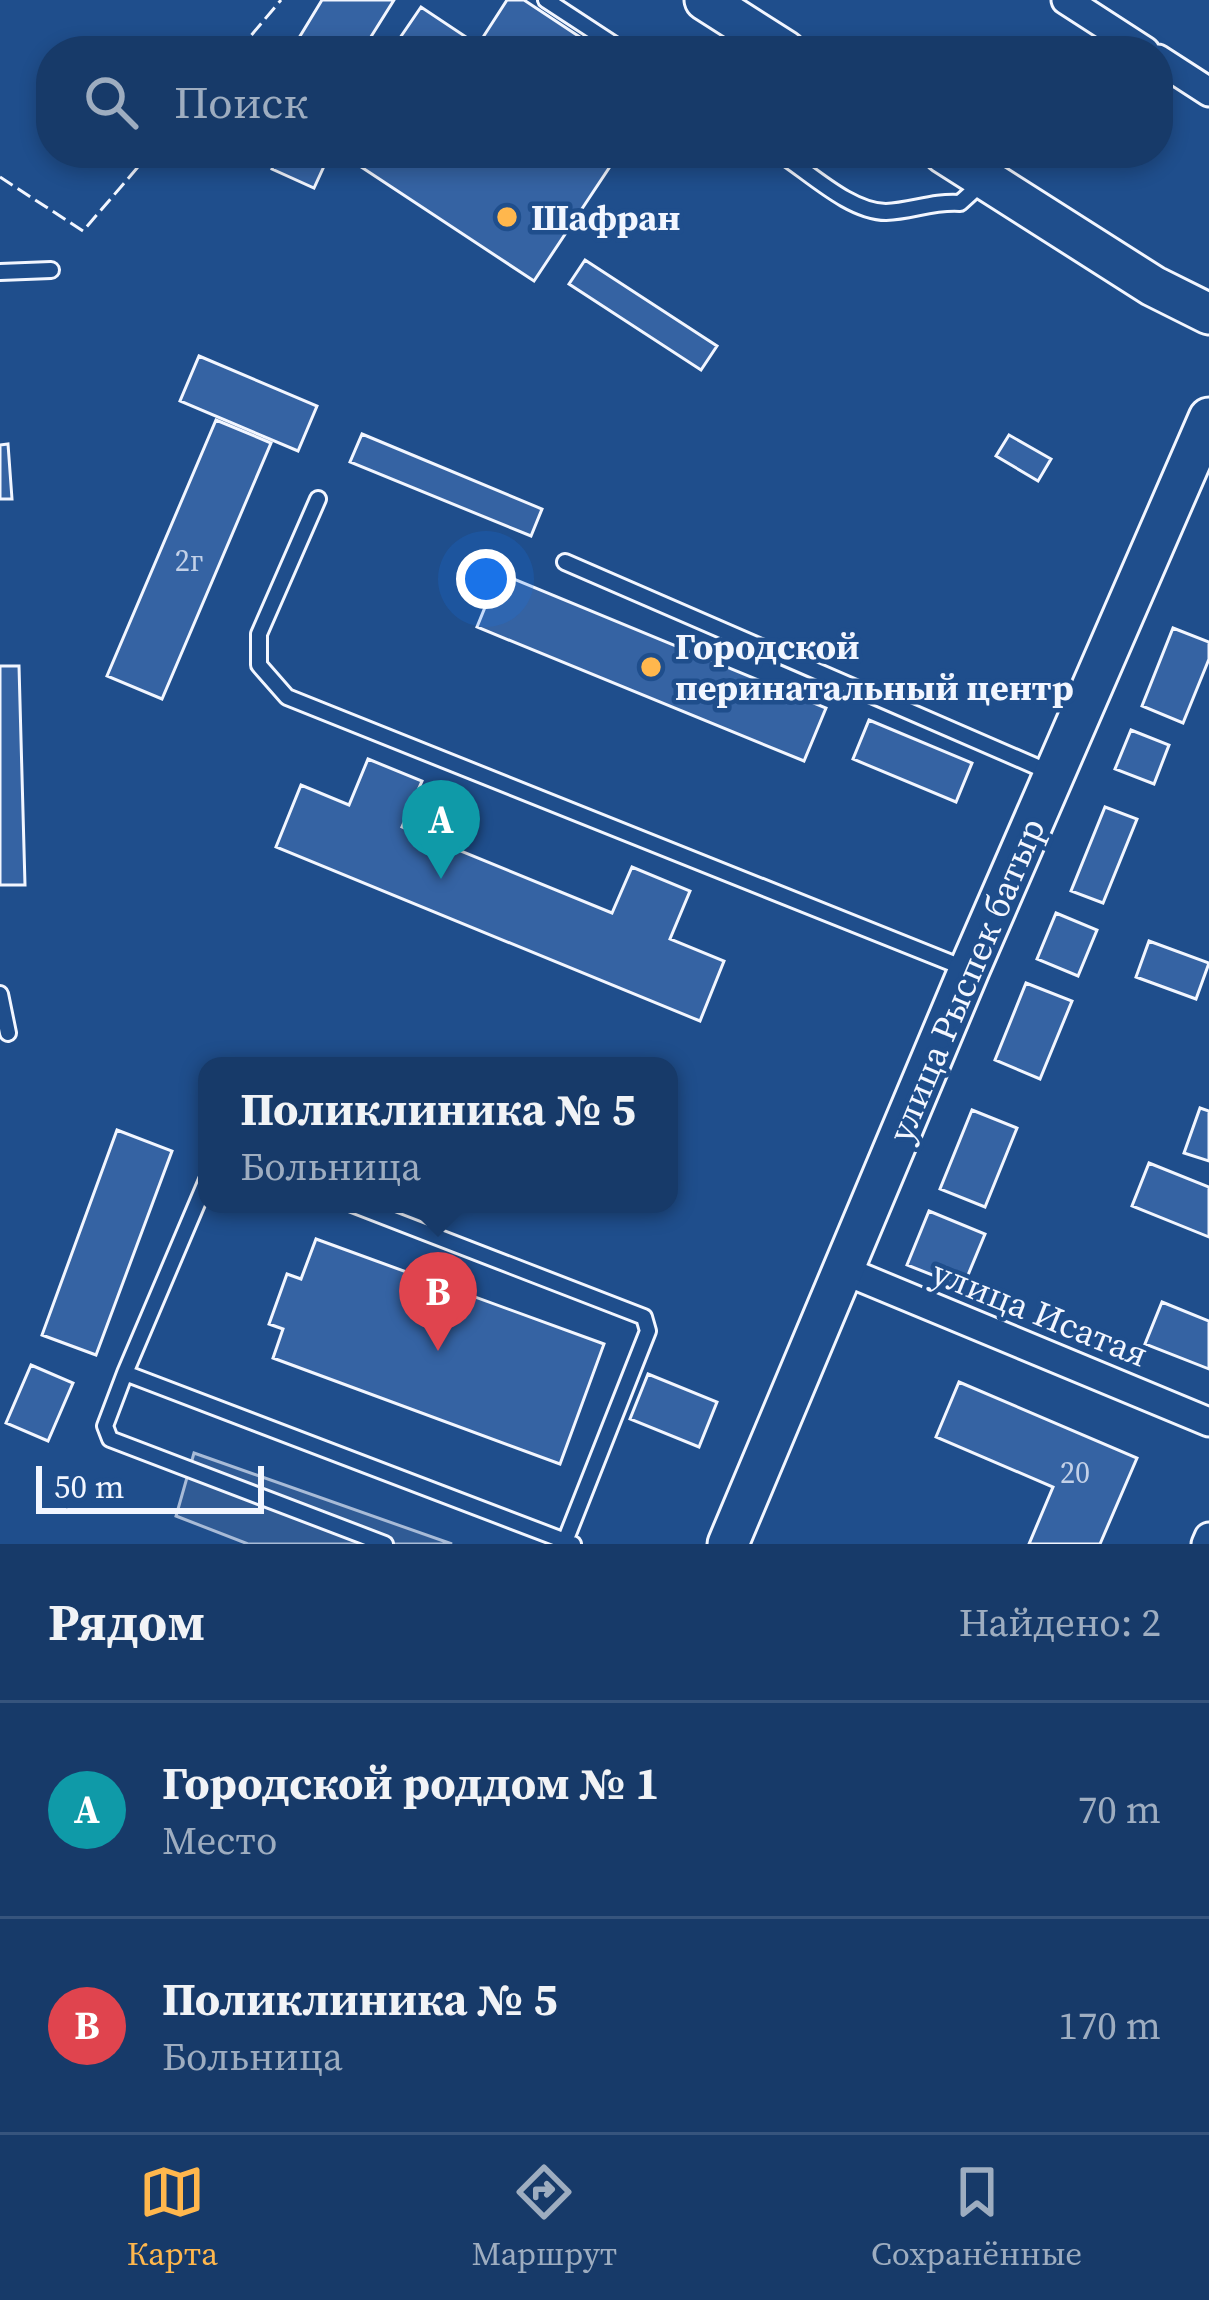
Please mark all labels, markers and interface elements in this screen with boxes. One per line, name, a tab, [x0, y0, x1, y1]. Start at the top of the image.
search box	[36, 36, 1173, 168]
icon: search	[78, 69, 144, 135]
text: Поиск	[174, 71, 308, 133]
place label: Шафран	[531, 193, 680, 242]
marker: Шафран	[494, 204, 520, 230]
house number: 2г	[175, 540, 203, 581]
your location	[456, 549, 516, 609]
place label: Городской перинатальный центр	[675, 622, 1074, 712]
marker: Городской перинатальный центр	[638, 654, 664, 680]
pin: A	[402, 780, 480, 879]
street label: улица Рыспек батыр	[876, 811, 1056, 1149]
popup	[198, 1057, 678, 1213]
text: Поликлиника № 5	[240, 1078, 636, 1140]
text: Больница	[240, 1140, 421, 1193]
street label: улица Исатая	[925, 1247, 1155, 1379]
pin: B	[399, 1252, 477, 1351]
house number: 20	[1060, 1452, 1090, 1493]
scale bar	[36, 1460, 264, 1513]
text: 50 m	[54, 1464, 124, 1509]
text: Рядом	[48, 1587, 205, 1657]
text: Найдено: 2	[959, 1596, 1161, 1649]
text: Городской роддом № 1	[162, 1752, 660, 1814]
text: A	[74, 1783, 100, 1836]
text: 70 m	[1078, 1783, 1161, 1836]
text: Место	[162, 1814, 277, 1867]
text: Поликлиника № 5	[162, 1968, 558, 2030]
text: B	[74, 1999, 100, 2052]
text: 170 m	[1058, 1999, 1161, 2052]
text: Больница	[162, 2030, 343, 2083]
tab: Карта	[127, 2159, 218, 2276]
tab: Маршрут	[472, 2159, 617, 2276]
tab: Сохранённые	[871, 2159, 1082, 2276]

